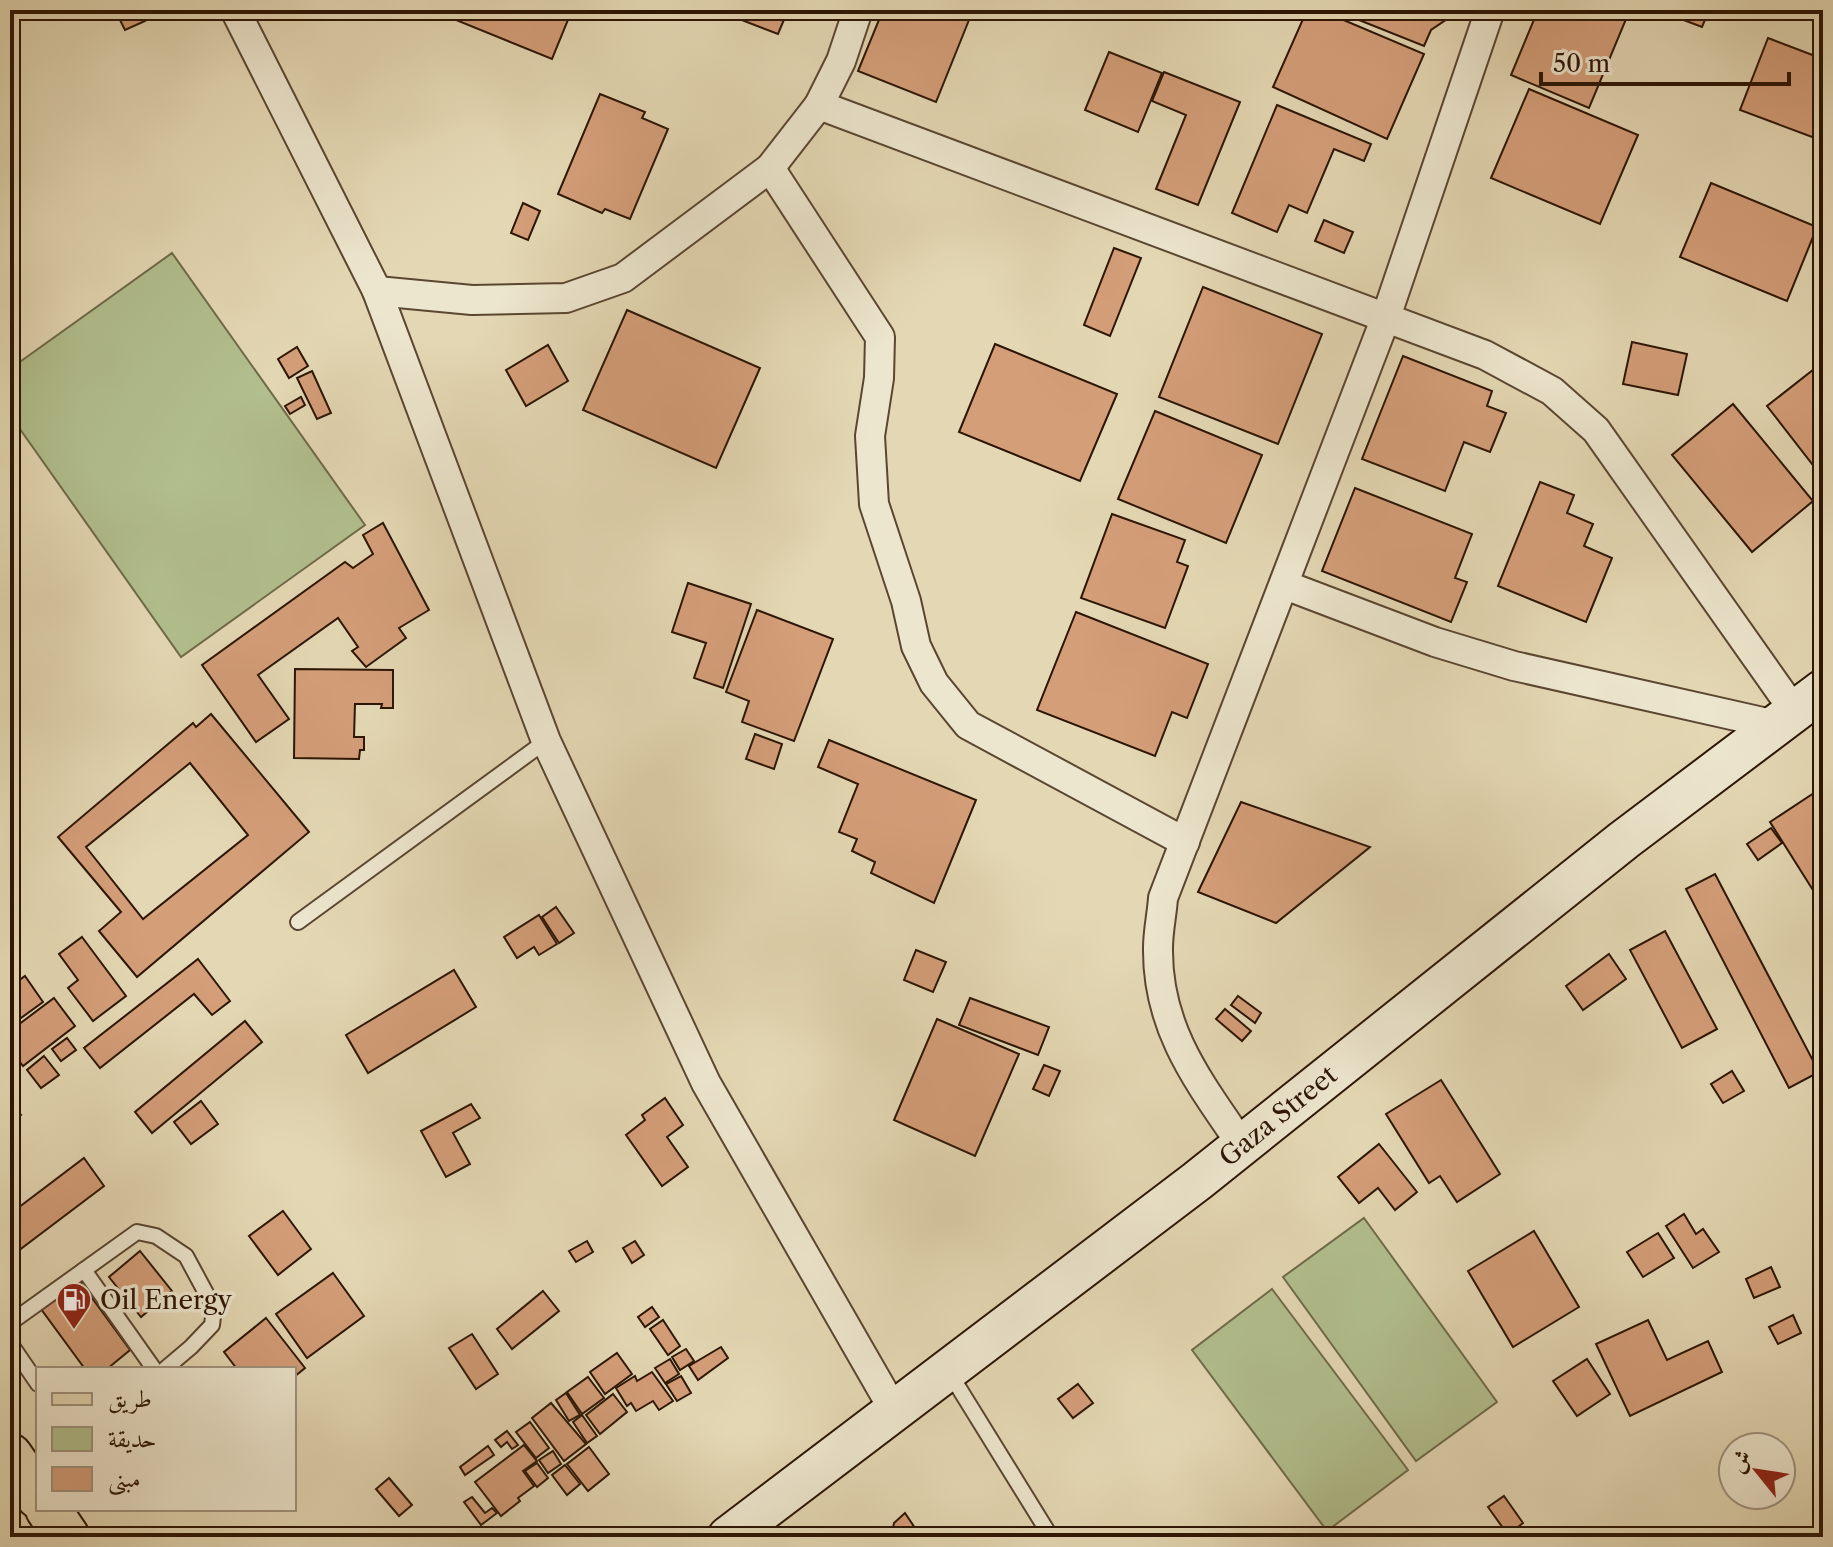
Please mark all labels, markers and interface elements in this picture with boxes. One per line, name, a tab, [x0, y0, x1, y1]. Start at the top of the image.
scale bar	[1541, 36, 1789, 86]
text: 50 m	[1553, 49, 1610, 78]
street label: Gaza Street	[1213, 1058, 1344, 1173]
fuel station icon: Oil Energy	[55, 1281, 93, 1331]
place label: Oil Energy	[100, 1284, 233, 1316]
legend	[36, 1367, 296, 1511]
text: طريق	[108, 1384, 152, 1414]
text: حديقة	[108, 1424, 157, 1454]
north arrow	[1717, 1431, 1797, 1511]
text: ش	[1723, 1445, 1757, 1477]
text: مبنى	[108, 1464, 141, 1496]

